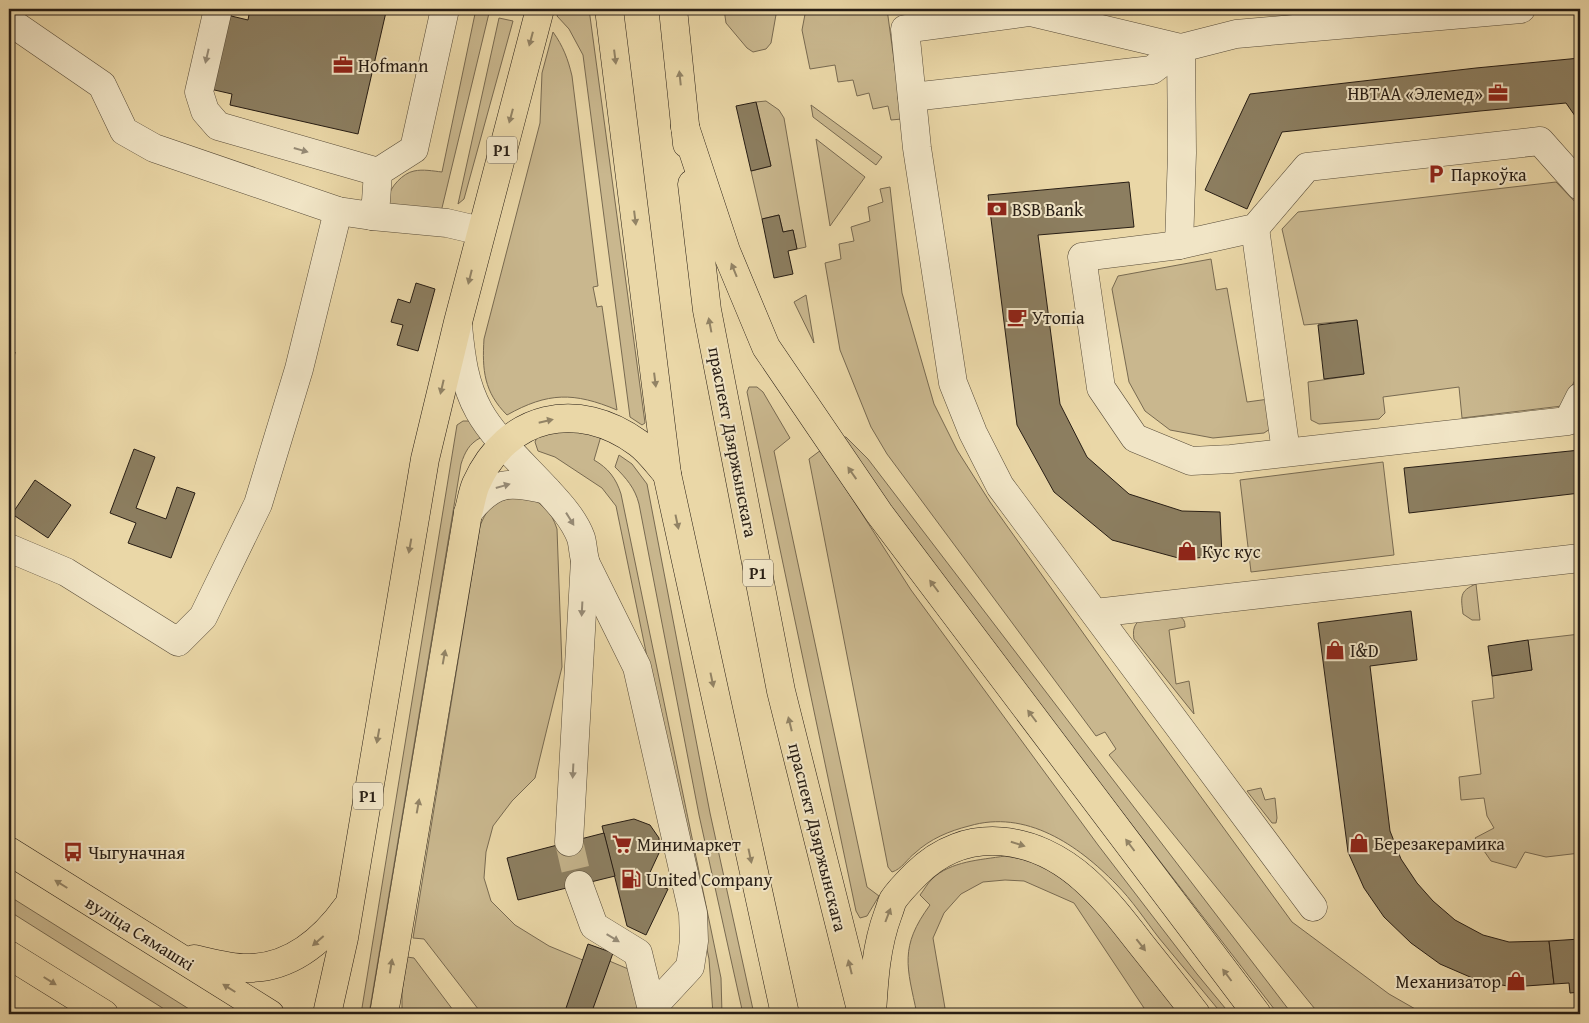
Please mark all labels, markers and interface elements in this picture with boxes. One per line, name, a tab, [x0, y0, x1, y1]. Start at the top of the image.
one-way arrow	[527, 31, 535, 46]
one-way arrow	[203, 49, 211, 64]
one-way arrow	[611, 49, 619, 65]
place label: Hofmann	[358, 52, 428, 79]
office icon: Hofmann	[332, 54, 354, 76]
one-way arrow	[676, 70, 684, 86]
place label: НВТАА «Элемед»	[1347, 80, 1483, 107]
office icon: НВТАА «Элемед»	[1487, 82, 1509, 104]
one-way arrow	[507, 109, 515, 124]
road number: Р1	[487, 136, 517, 164]
one-way arrow	[294, 146, 309, 154]
place label: Паркоўка	[1451, 161, 1527, 188]
parking icon: Паркоўка	[1425, 163, 1447, 185]
place label: BSB Bank	[1012, 196, 1084, 223]
bank icon: BSB Bank	[986, 198, 1008, 220]
one-way arrow	[631, 211, 639, 227]
one-way arrow	[730, 262, 738, 277]
one-way arrow	[465, 269, 473, 284]
place label: Утопiа	[1032, 304, 1085, 331]
cafe icon: Утопiа	[1006, 306, 1028, 328]
one-way arrow	[706, 317, 714, 332]
street label: праспект Дзяржынскага	[701, 344, 765, 540]
one-way arrow	[651, 372, 659, 388]
one-way arrow	[438, 379, 446, 394]
one-way arrow	[539, 417, 554, 425]
one-way arrow	[847, 467, 857, 480]
one-way arrow	[496, 482, 511, 490]
one-way arrow	[566, 513, 575, 526]
one-way arrow	[673, 514, 681, 529]
one-way arrow	[406, 538, 414, 554]
place label: Кус кус	[1202, 538, 1261, 565]
shop icon: Кус кус	[1176, 540, 1198, 562]
road number: Р1	[743, 560, 773, 586]
one-way arrow	[929, 579, 939, 593]
one-way arrow	[578, 601, 586, 617]
place label: I&D	[1350, 637, 1379, 664]
shop icon: I&D	[1324, 639, 1346, 661]
one-way arrow	[440, 648, 448, 664]
one-way arrow	[708, 673, 716, 688]
one-way arrow	[1027, 709, 1037, 723]
one-way arrow	[785, 717, 793, 732]
one-way arrow	[374, 728, 382, 744]
street label: праспект Дзяржынскага	[781, 740, 855, 935]
one-way arrow	[568, 764, 576, 780]
road number: Р1	[353, 782, 383, 809]
one-way arrow	[415, 797, 423, 813]
place label: Березакерамика	[1374, 830, 1505, 857]
place label: Минимаркет	[637, 831, 741, 858]
shop icon: Березакерамика	[1348, 832, 1370, 854]
supermarket icon: Минимаркет	[611, 833, 633, 855]
place label: Чыгуначная	[88, 839, 185, 866]
one-way arrow	[1124, 839, 1135, 852]
one-way arrow	[1011, 840, 1026, 848]
bus stop icon: Чыгуначная	[62, 841, 84, 863]
one-way arrow	[746, 849, 754, 864]
place label: United Company	[646, 866, 772, 893]
fuel station icon: United Company	[620, 868, 642, 890]
one-way arrow	[55, 879, 68, 889]
street label: вуліца Сямашкі	[80, 889, 200, 977]
one-way arrow	[884, 907, 892, 922]
one-way arrow	[606, 933, 619, 942]
one-way arrow	[313, 935, 325, 947]
one-way arrow	[1136, 938, 1147, 951]
one-way arrow	[388, 958, 396, 974]
one-way arrow	[846, 959, 854, 974]
place label: Механизатор	[1396, 968, 1501, 995]
one-way arrow	[1222, 969, 1233, 982]
shop icon: Механизатор	[1505, 970, 1527, 992]
one-way arrow	[44, 977, 57, 986]
one-way arrow	[222, 984, 235, 993]

